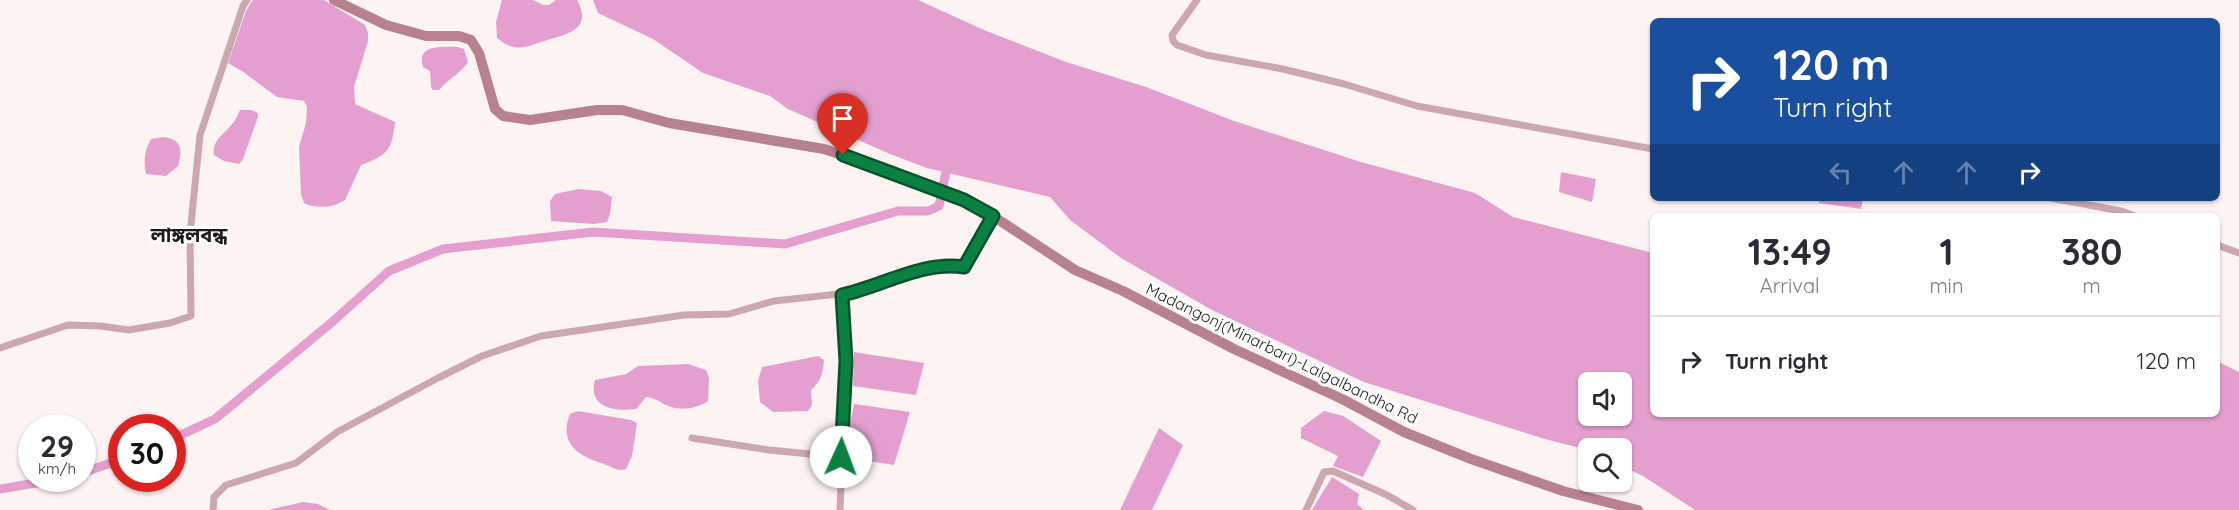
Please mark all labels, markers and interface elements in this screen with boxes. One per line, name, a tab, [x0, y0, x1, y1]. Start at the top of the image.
text: 120 m	[1773, 38, 1890, 91]
icon: right	[1674, 42, 1752, 120]
text: Turn right	[1773, 90, 1892, 124]
pin	[817, 93, 868, 155]
icon: arrive	[826, 102, 859, 135]
icon: left	[1824, 156, 1857, 189]
icon: ahead	[1887, 156, 1920, 189]
icon: ahead	[1950, 156, 1983, 189]
icon: right	[2013, 156, 2046, 189]
district label: লাঙ্গলবন্ধ	[150, 222, 228, 247]
text: 13:49	[1748, 229, 1832, 274]
text: 1	[1939, 229, 1953, 274]
text: 380	[2061, 229, 2122, 274]
text: Arrival	[1760, 273, 1820, 298]
text: min	[1929, 273, 1963, 298]
text: m	[2083, 273, 2101, 298]
street label: Madangonj(Minarbari)-Lalgalbandha Rd	[1143, 278, 1421, 428]
icon: right	[1674, 345, 1707, 378]
text: Turn right	[1725, 347, 1829, 375]
text: 120 m	[2137, 347, 2196, 375]
map controls	[1578, 372, 1632, 492]
button: sound	[1578, 372, 1632, 426]
speed limit sign: 30	[108, 414, 186, 492]
position arrow	[809, 425, 873, 489]
text: 29	[40, 427, 74, 465]
button: search	[1578, 438, 1632, 492]
text: km/h	[38, 459, 76, 478]

